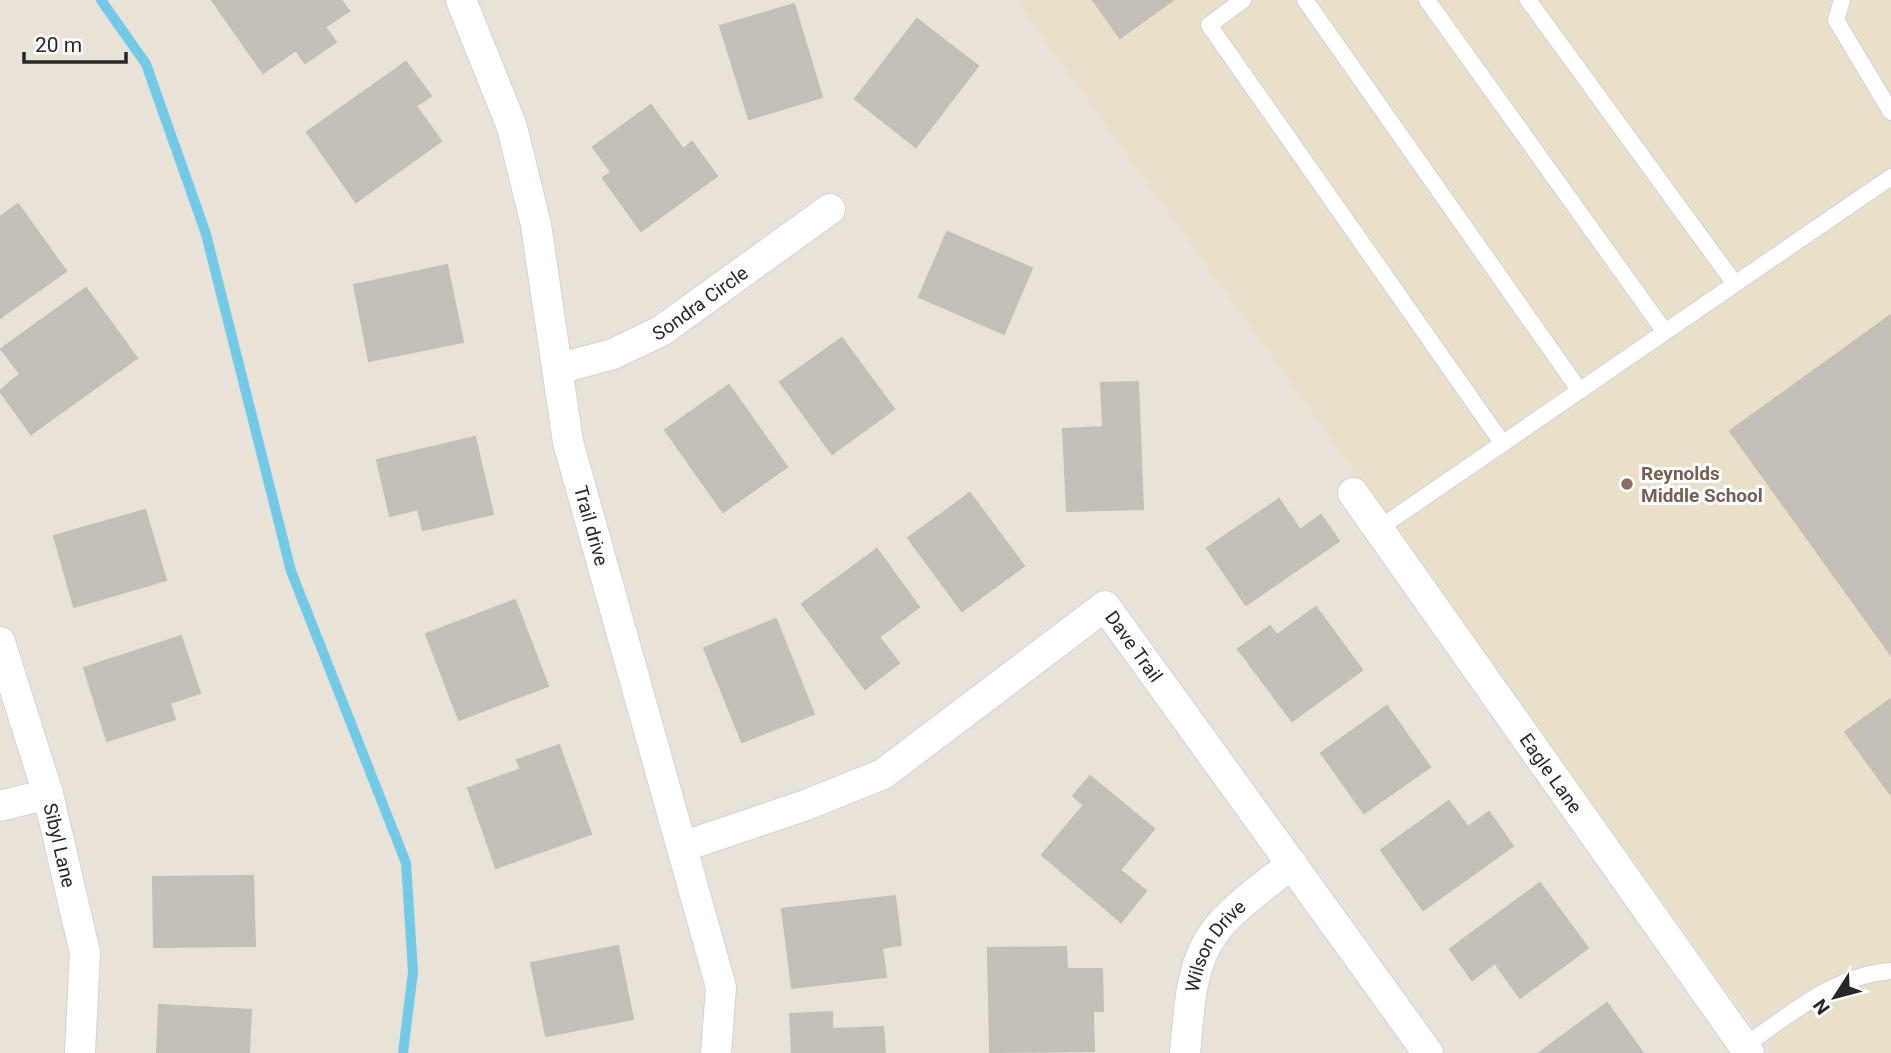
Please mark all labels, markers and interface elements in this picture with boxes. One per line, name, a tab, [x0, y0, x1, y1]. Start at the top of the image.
scale bar	[24, 21, 126, 65]
text: 20 m	[35, 33, 82, 57]
street label: Sondra Circle	[649, 261, 752, 345]
place label: Reynolds Middle School	[1641, 462, 1763, 507]
marker: Reynolds Middle School	[1619, 476, 1635, 492]
street label: Trail drive	[569, 483, 613, 568]
street label: Dave Trail	[1100, 606, 1167, 687]
street label: Eagle Lane	[1515, 729, 1587, 818]
street label: Sibyl Lane	[38, 801, 80, 890]
street label: Wilson Drive	[1181, 895, 1250, 994]
north arrow	[1800, 962, 1870, 1032]
text: N	[1808, 995, 1835, 1019]

